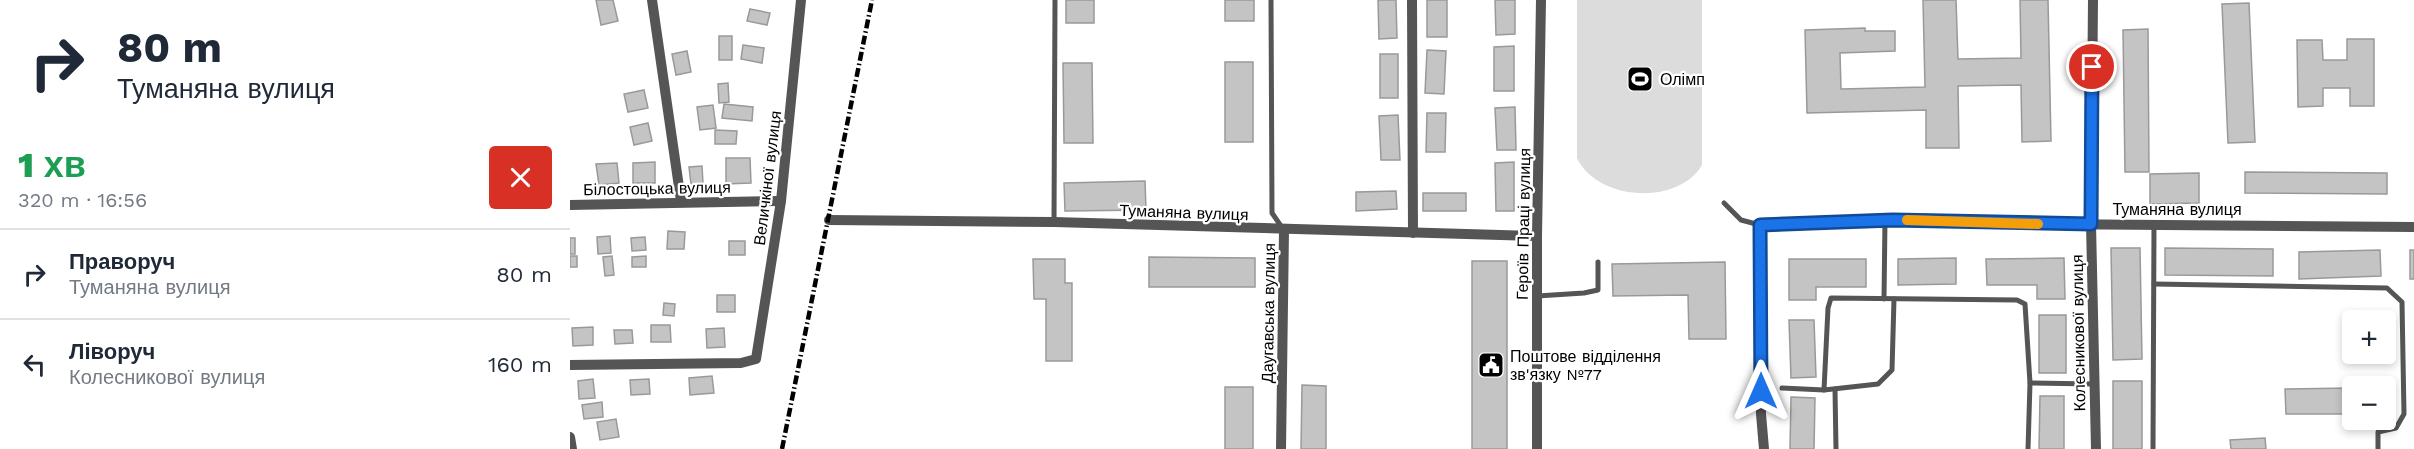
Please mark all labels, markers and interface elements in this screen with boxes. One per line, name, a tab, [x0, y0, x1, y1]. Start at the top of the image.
text: 80 m	[117, 23, 222, 72]
icon: right	[18, 24, 96, 102]
pin	[2066, 41, 2117, 92]
icon: arrive	[2075, 50, 2108, 83]
sports icon: Олімп	[1625, 64, 1655, 94]
place label: Олімп	[1660, 70, 1705, 89]
text: Туманяна вулиця	[117, 73, 335, 105]
street label: Величкіної вулиця	[750, 110, 785, 247]
text: 1 хв	[18, 144, 86, 186]
button: close	[489, 146, 552, 209]
street label: Героїв Праці вулиця	[1513, 148, 1534, 300]
street label: Білостоцька вулиця	[583, 178, 731, 199]
text: 320 m · 16:56	[18, 188, 147, 212]
street label: Туманяна вулиця	[2112, 200, 2242, 219]
street label: Туманяна вулиця	[1119, 201, 1249, 224]
street label: Даугавська вулиця	[1258, 243, 1279, 383]
text: Праворуч	[69, 249, 175, 274]
street label: Колесникової вулиця	[2068, 254, 2089, 412]
icon: right	[18, 258, 51, 291]
text: 80 m	[496, 262, 552, 287]
text: Туманяна вулиця	[69, 275, 230, 299]
map controls	[2342, 310, 2396, 430]
button: +	[2342, 310, 2396, 364]
text: Ліворуч	[69, 339, 155, 364]
place label: Поштове відділення зв'язку №77	[1510, 347, 1661, 384]
icon: left	[18, 348, 51, 381]
public building icon: Поштове відділення зв'язку №77	[1476, 350, 1506, 380]
text: 160 m	[488, 352, 552, 377]
position arrow	[1729, 359, 1793, 423]
text: Колесникової вулиця	[69, 365, 265, 389]
button: −	[2342, 376, 2396, 430]

